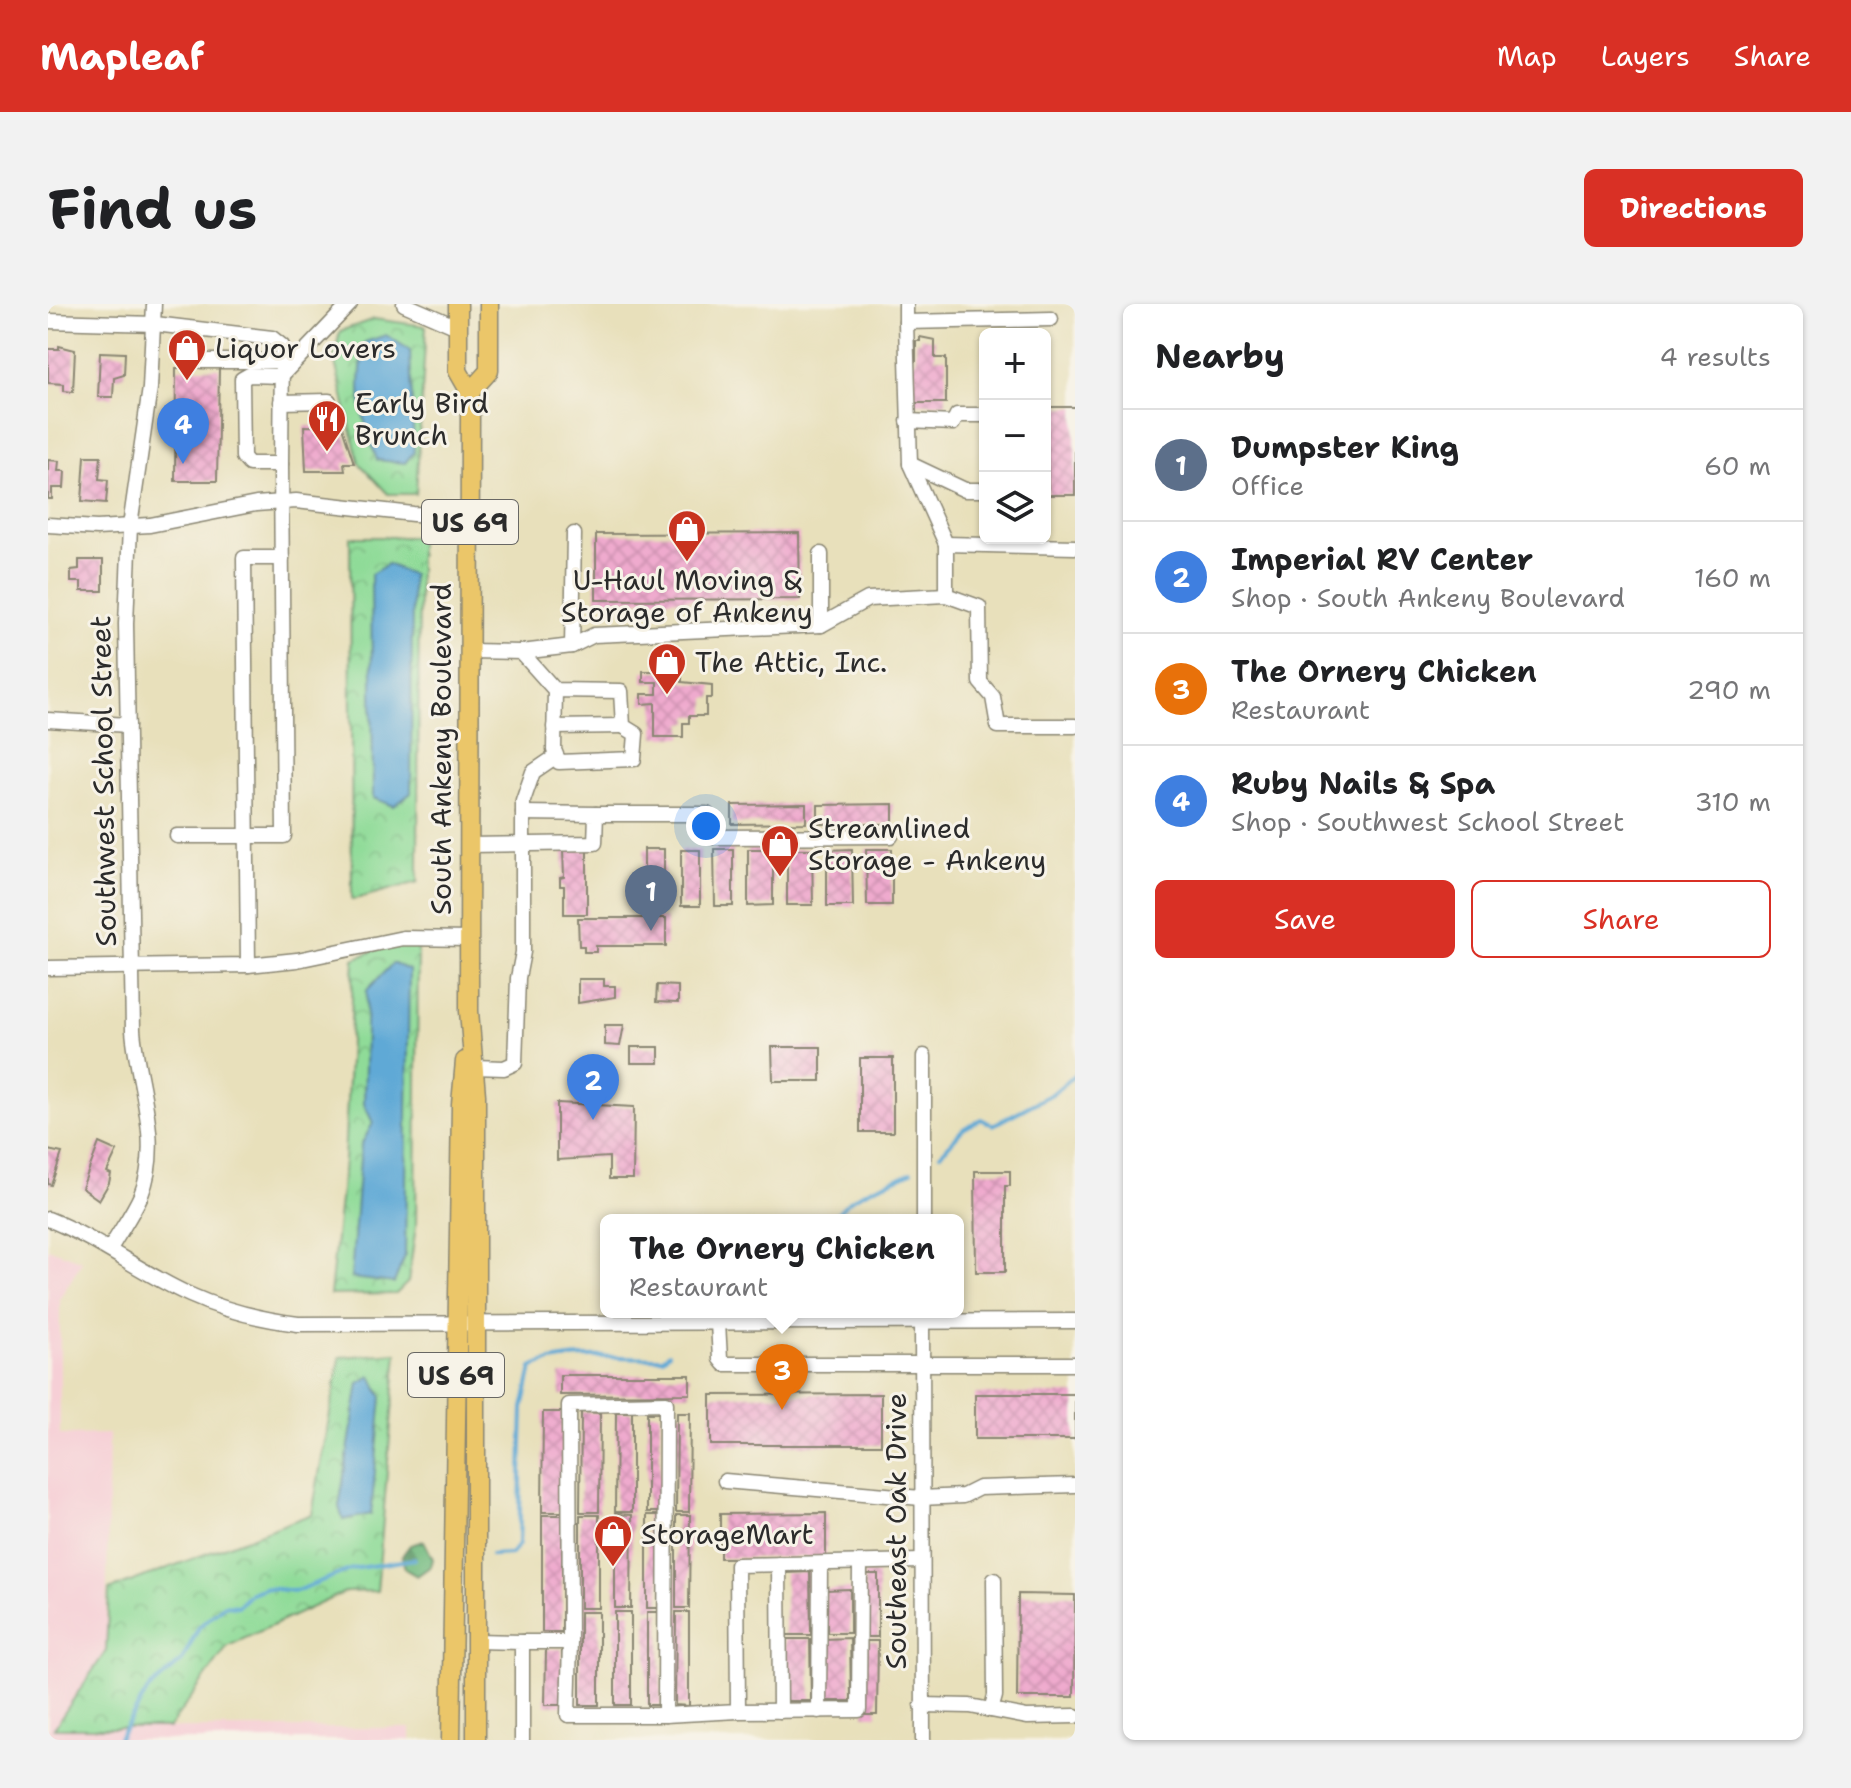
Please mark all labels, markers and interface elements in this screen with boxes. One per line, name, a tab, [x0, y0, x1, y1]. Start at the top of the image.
text: Mapleaf	[40, 31, 205, 82]
text: Map	[1497, 37, 1557, 75]
text: Layers	[1601, 37, 1690, 75]
text: Share	[1734, 37, 1811, 75]
button: Directions	[1584, 169, 1803, 247]
text: Find us	[48, 171, 257, 246]
shop icon: Liquor Lovers	[166, 327, 208, 382]
map controls	[979, 328, 1051, 544]
button: +	[979, 328, 1051, 400]
place label: Liquor Lovers	[215, 329, 396, 367]
text: Nearby	[1155, 333, 1285, 379]
text: 4 results	[1659, 339, 1771, 374]
place label: Early Bird Brunch	[355, 384, 489, 454]
pin: 4	[157, 398, 209, 464]
restaurant icon: Early Bird Brunch	[306, 398, 348, 453]
button: −	[979, 400, 1051, 472]
text: Dumpster King	[1231, 427, 1459, 468]
text: 1	[1175, 448, 1187, 483]
text: 60 m	[1704, 448, 1771, 483]
text: Office	[1231, 468, 1304, 503]
button: layers	[979, 472, 1051, 544]
road number: US 69	[422, 500, 518, 544]
shop icon: U-Haul Moving & Storage of Ankeny	[666, 508, 708, 563]
text: Imperial RV Center	[1231, 539, 1533, 580]
text: 2	[1172, 560, 1190, 595]
text: 160 m	[1694, 560, 1771, 595]
place label: U-Haul Moving & Storage of Ankeny	[561, 561, 813, 631]
text: Shop · South Ankeny Boulevard	[1231, 580, 1625, 615]
street label: South Ankeny Boulevard	[422, 583, 460, 915]
street label: Southwest School Street	[81, 615, 125, 947]
shop icon: The Attic, Inc.	[646, 641, 688, 696]
place label: The Attic, Inc.	[695, 643, 887, 681]
text: The Ornery Chicken	[1231, 651, 1537, 692]
text: 3	[1172, 672, 1190, 707]
text: 290 m	[1687, 672, 1771, 707]
text: Restaurant	[1231, 692, 1370, 727]
text: Ruby Nails & Spa	[1231, 763, 1495, 804]
text: 4	[1172, 784, 1190, 819]
text: 310 m	[1695, 784, 1771, 819]
text: Shop · Southwest School Street	[1231, 804, 1624, 839]
your location	[686, 806, 726, 846]
place label: Streamlined Storage - Ankeny	[808, 809, 1046, 879]
shop icon: Streamlined Storage - Ankeny	[759, 823, 801, 878]
pin: 1	[625, 865, 677, 931]
button: Save	[1155, 880, 1455, 958]
button: Share	[1471, 880, 1771, 958]
pin: 2	[567, 1054, 619, 1120]
popup	[600, 1214, 964, 1318]
text: The Ornery Chicken	[629, 1228, 935, 1269]
text: Restaurant	[629, 1269, 768, 1304]
pin: 3	[756, 1344, 808, 1410]
road number: US 69	[408, 1353, 504, 1397]
street label: Southeast Oak Drive	[877, 1393, 915, 1669]
shop icon: StorageMart	[592, 1513, 634, 1568]
place label: StorageMart	[641, 1515, 814, 1553]

